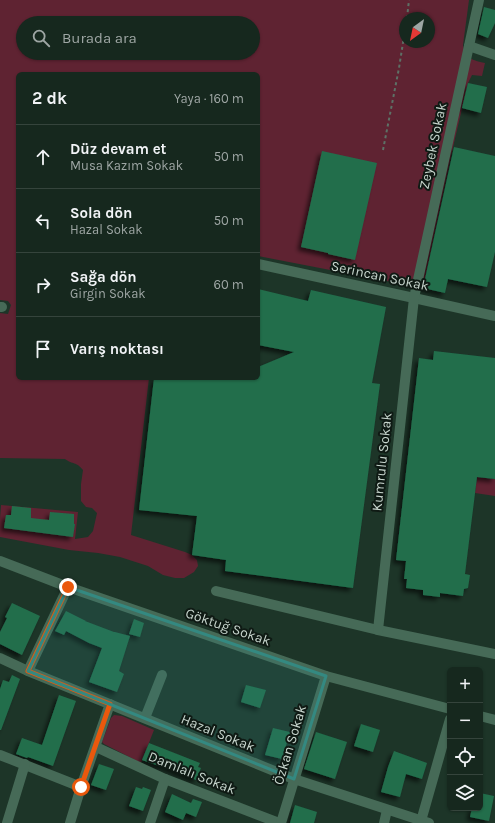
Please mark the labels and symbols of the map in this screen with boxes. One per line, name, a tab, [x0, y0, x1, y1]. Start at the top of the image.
north arrow	[399, 12, 435, 48]
street label: Zeybek Sokak	[416, 101, 451, 191]
street label: Serincan Sokak	[330, 257, 431, 295]
street label: Kumrulu Sokak	[368, 412, 396, 512]
route end	[59, 578, 77, 596]
street label: Göktuğ Sokak	[183, 604, 273, 650]
street label: Özkan Sokak	[270, 703, 310, 787]
street label: Hazal Sokak	[179, 710, 258, 756]
street label: Damlalı Sokak	[146, 748, 238, 798]
route start	[72, 778, 90, 796]

